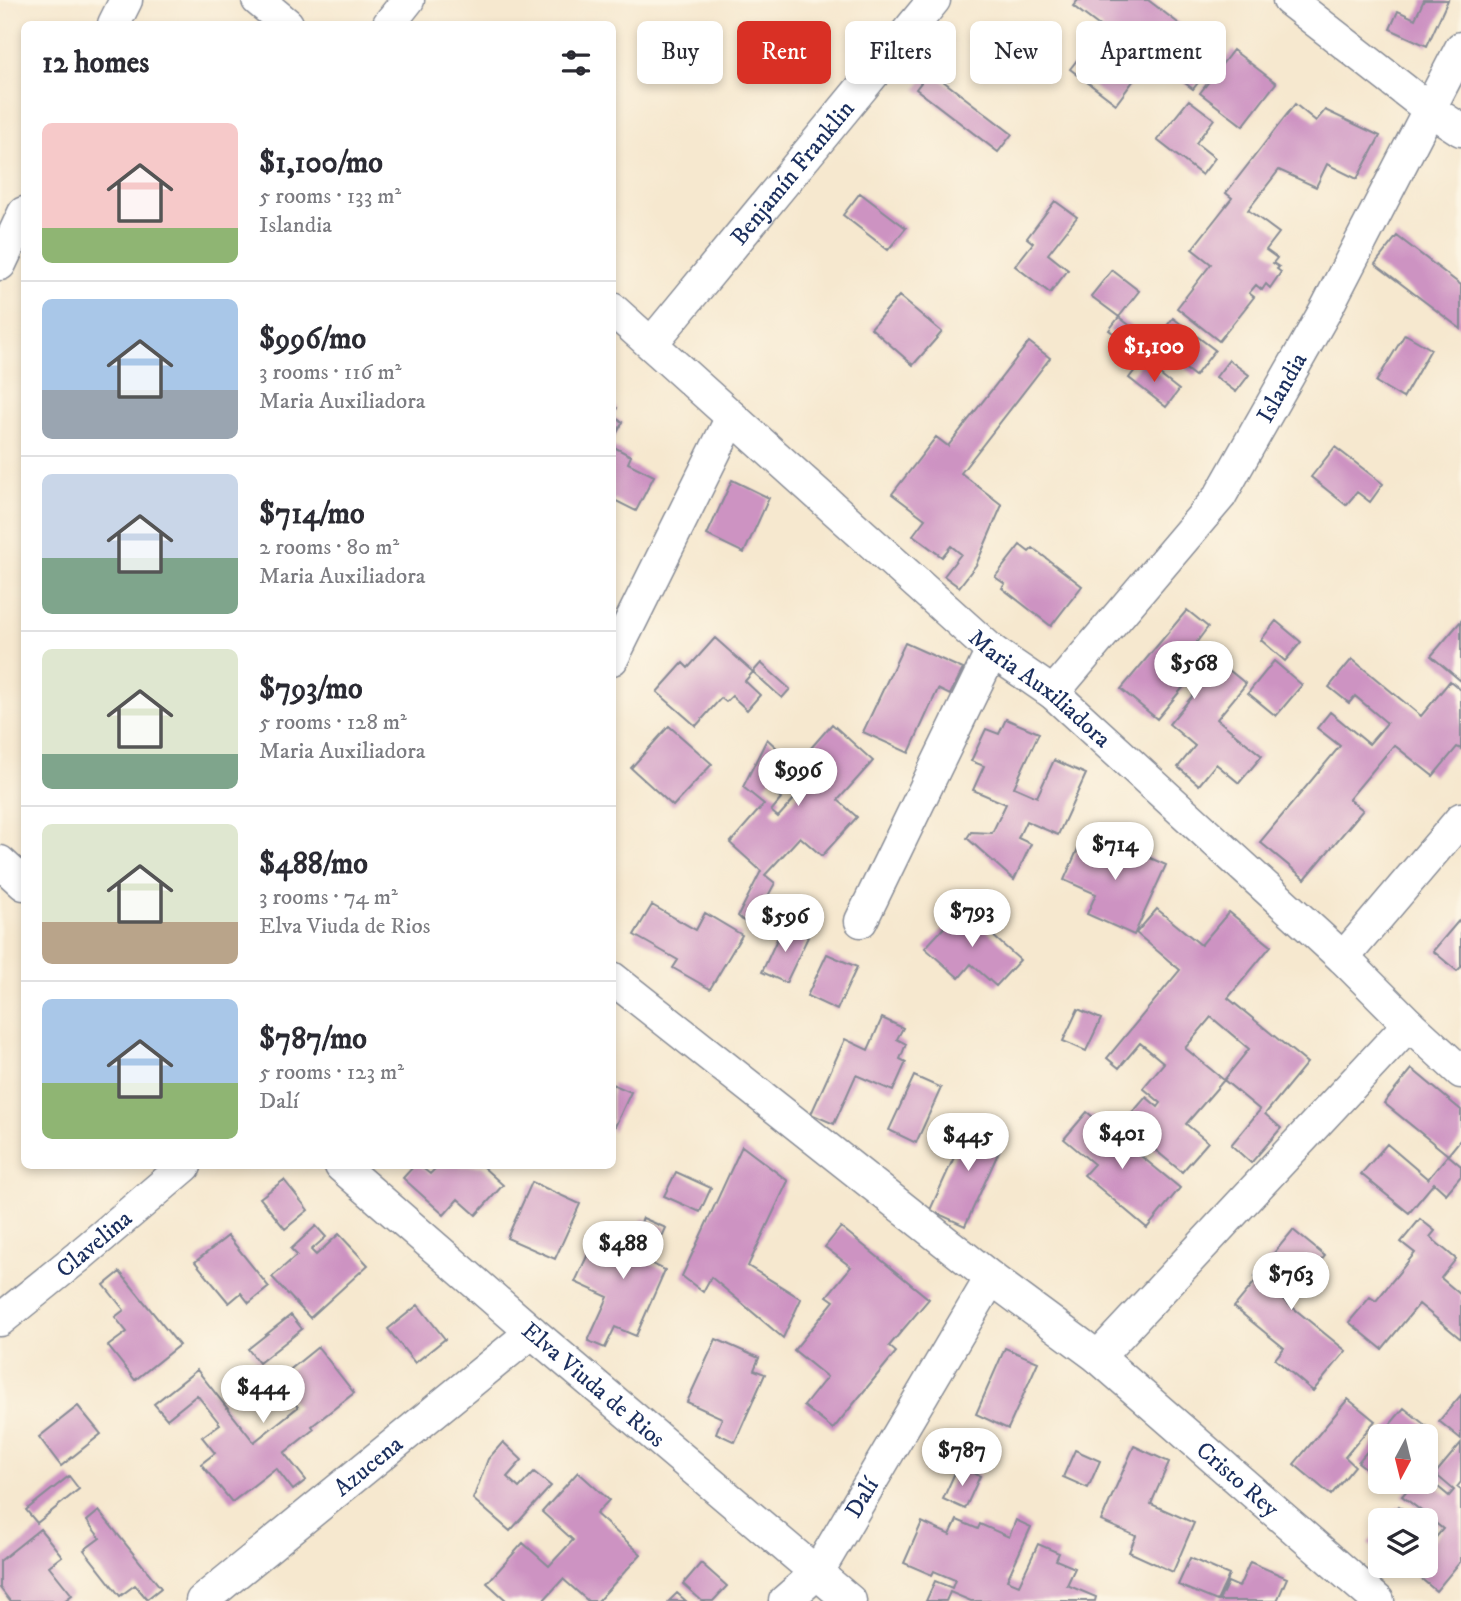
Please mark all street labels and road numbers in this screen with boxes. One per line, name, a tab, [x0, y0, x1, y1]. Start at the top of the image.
street label: Benjamín Franklin	[724, 94, 861, 252]
street label: Islandia	[1251, 347, 1315, 429]
street label: Maria Auxiliadora	[962, 623, 1117, 755]
street label: Clavelina	[50, 1203, 139, 1285]
street label: Elva Viuda de Rios	[515, 1316, 671, 1454]
street label: Azucena	[328, 1429, 410, 1504]
street label: Cristo Rey	[1189, 1435, 1286, 1524]
street label: Dalí	[839, 1471, 887, 1524]

